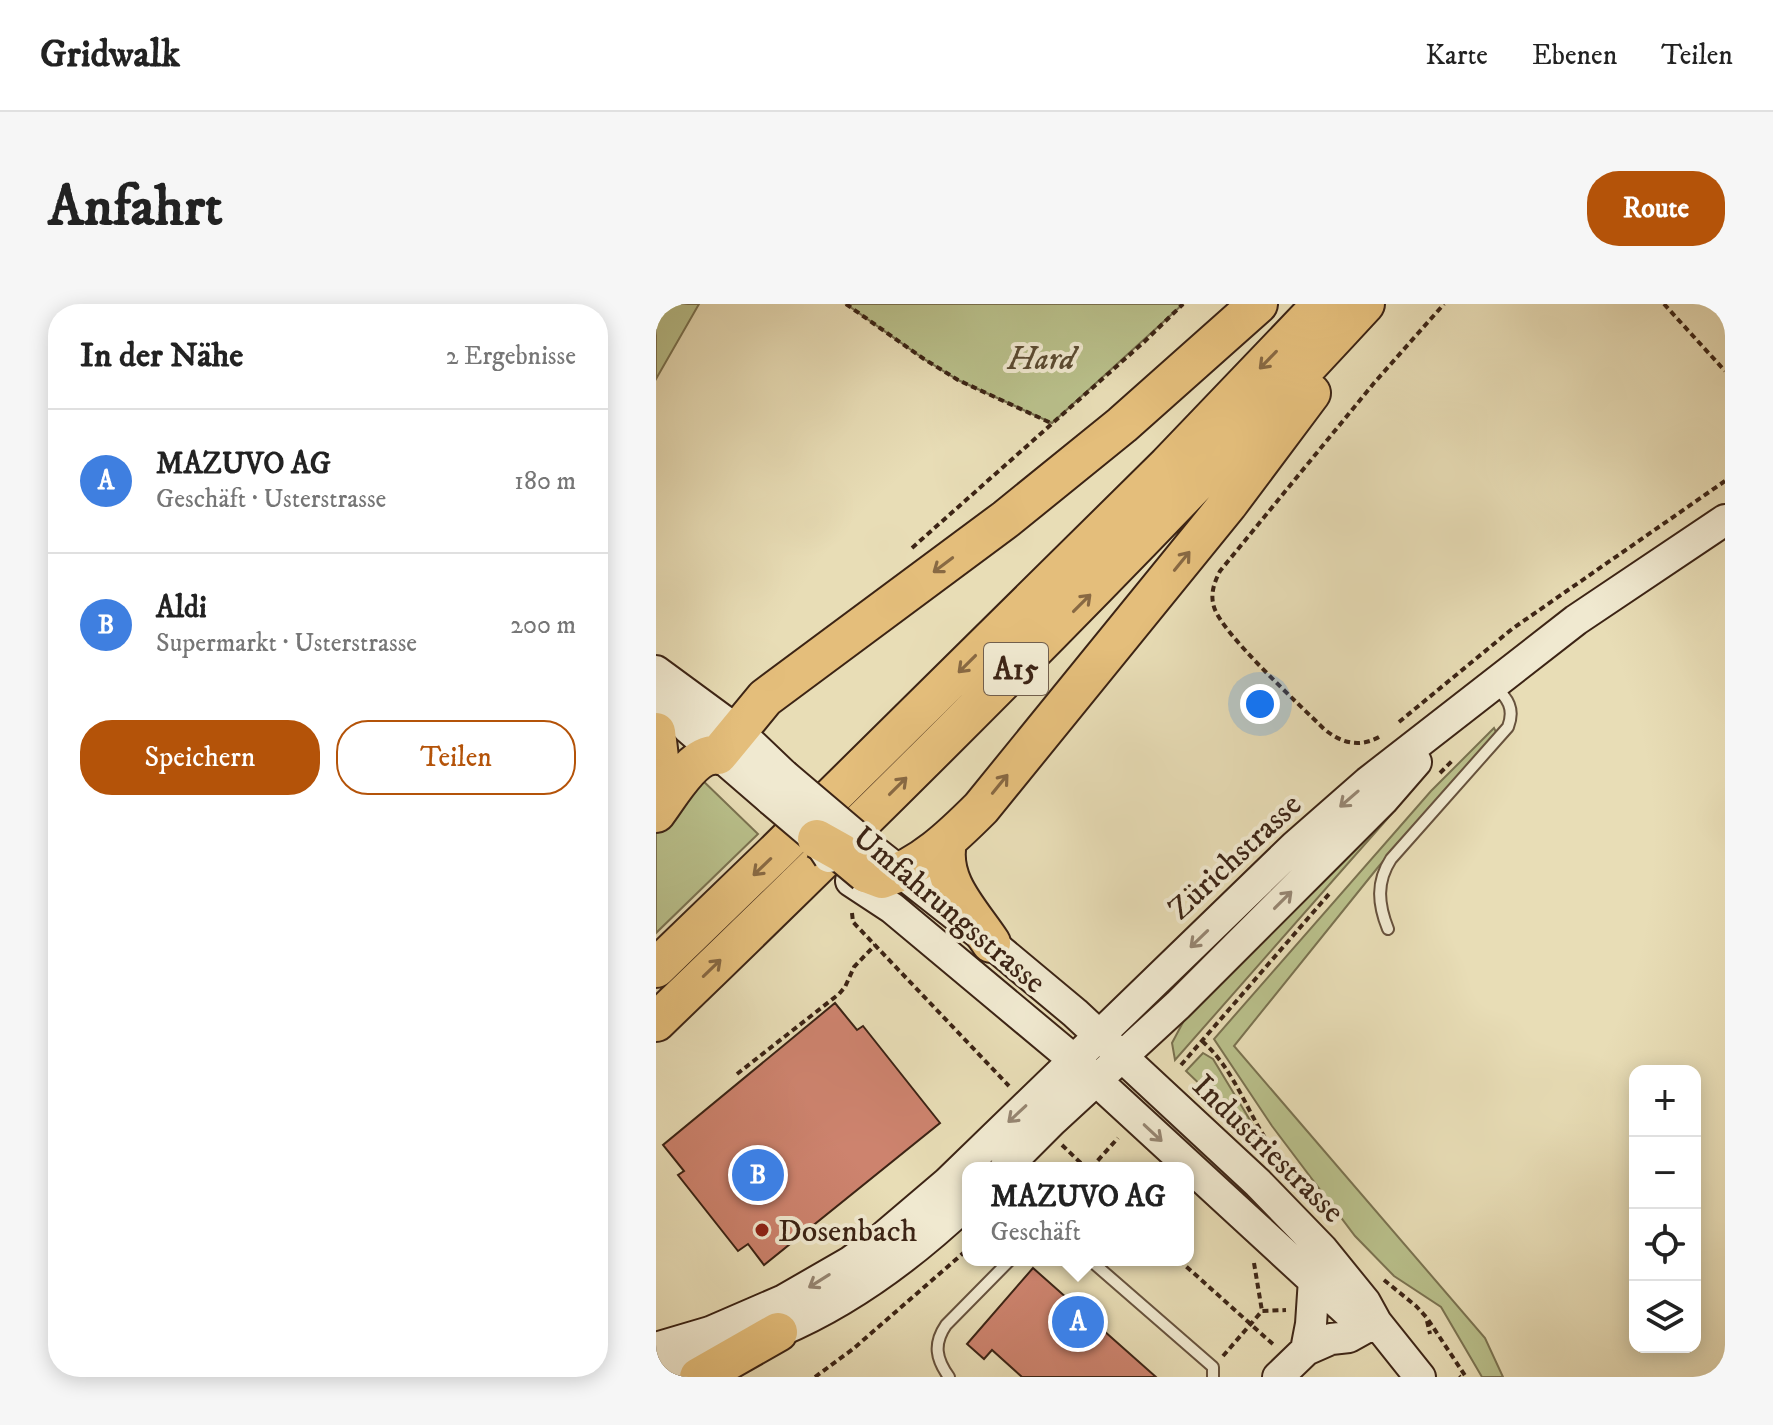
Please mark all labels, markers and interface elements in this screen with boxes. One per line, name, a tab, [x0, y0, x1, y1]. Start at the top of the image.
text: Gridwalk	[40, 31, 180, 79]
text: Karte	[1425, 38, 1488, 73]
text: Ebenen	[1532, 38, 1617, 73]
text: Teilen	[1661, 38, 1733, 73]
button: Route	[1587, 171, 1725, 246]
text: Anfahrt	[48, 173, 223, 243]
text: In der Nähe	[80, 335, 243, 377]
text: 2 Ergebnisse	[446, 340, 576, 373]
park label: Hard	[1006, 340, 1080, 380]
one-way arrow	[1259, 350, 1278, 370]
text: MAZUVO AG	[156, 446, 331, 483]
text: A	[98, 465, 114, 498]
text: 180 m	[514, 465, 576, 498]
text: Geschäft · Usterstrasse	[156, 483, 386, 516]
one-way arrow	[1173, 551, 1191, 572]
one-way arrow	[933, 557, 955, 574]
text: Aldi	[156, 590, 207, 627]
one-way arrow	[1072, 594, 1091, 613]
text: B	[98, 609, 114, 642]
text: 200 m	[510, 609, 576, 642]
text: Supermarkt · Usterstrasse	[156, 627, 417, 660]
road number: A15	[984, 643, 1048, 695]
one-way arrow	[958, 654, 977, 673]
your location	[1240, 684, 1280, 724]
button: Speichern	[80, 720, 320, 795]
button: Teilen	[336, 720, 576, 795]
one-way arrow	[991, 775, 1009, 795]
one-way arrow	[888, 777, 907, 796]
street label: Zürichstrasse	[1160, 786, 1310, 929]
one-way arrow	[1339, 790, 1359, 808]
street label: Umfahrungsstrasse	[844, 818, 1054, 1003]
one-way arrow	[752, 857, 772, 876]
one-way arrow	[1273, 891, 1292, 910]
one-way arrow	[1189, 930, 1209, 949]
one-way arrow	[702, 959, 721, 978]
map controls	[1629, 1065, 1701, 1353]
button: +	[1629, 1065, 1701, 1137]
street label: Industriestrasse	[1183, 1067, 1352, 1232]
one-way arrow	[1008, 1104, 1028, 1123]
one-way arrow	[1143, 1123, 1163, 1142]
button: −	[1629, 1137, 1701, 1209]
pin: B	[732, 1145, 784, 1205]
popup	[962, 1162, 1194, 1266]
text: MAZUVO AG	[991, 1179, 1165, 1216]
button: locate	[1629, 1209, 1701, 1281]
place label: Dosenbach	[778, 1212, 917, 1252]
text: Geschäft	[991, 1216, 1081, 1249]
marker: Dosenbach	[753, 1221, 771, 1239]
one-way arrow	[808, 1273, 831, 1289]
button: layers	[1629, 1281, 1701, 1353]
pin: A	[1052, 1292, 1104, 1352]

